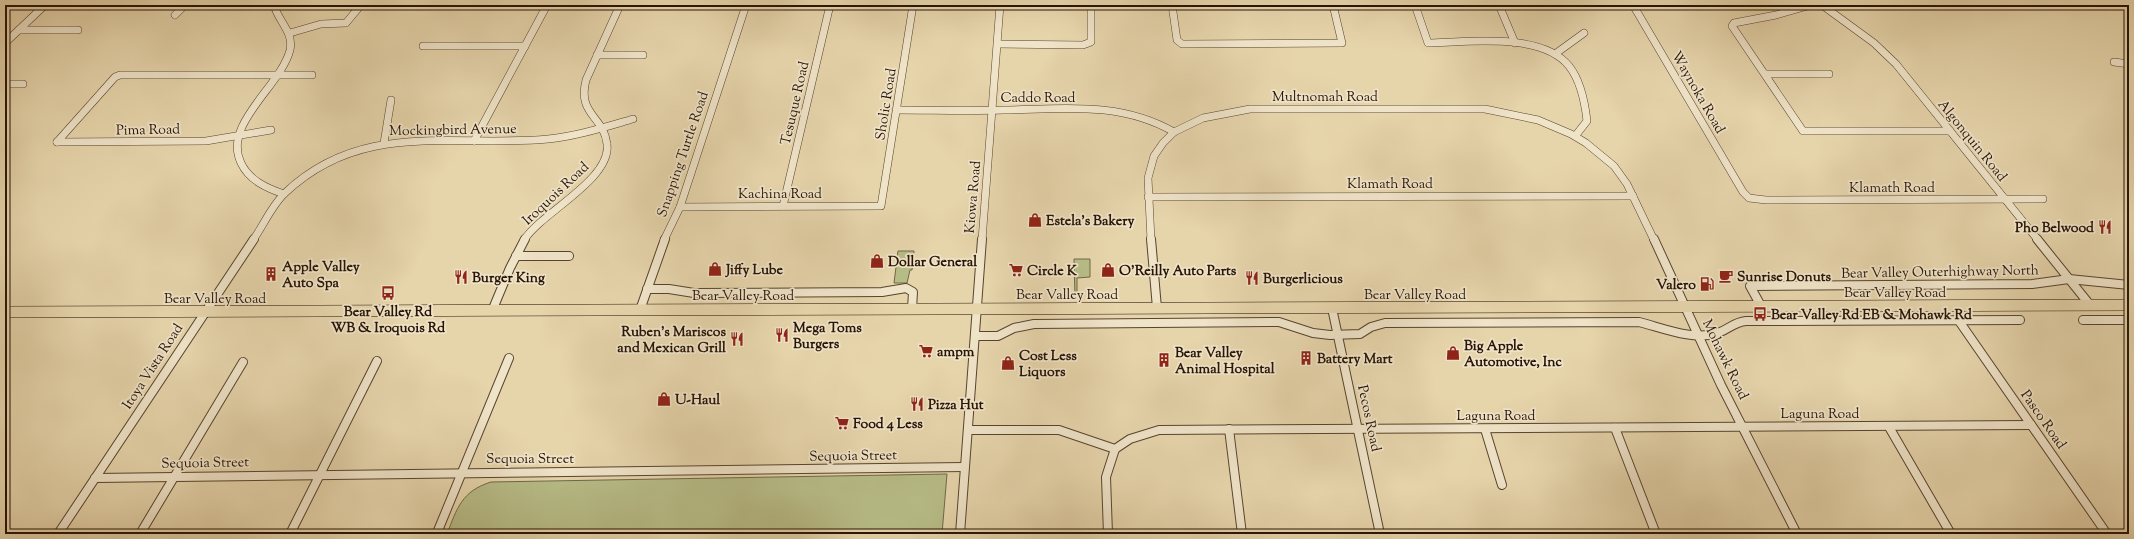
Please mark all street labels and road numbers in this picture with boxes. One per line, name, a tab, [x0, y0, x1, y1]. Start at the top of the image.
street label: Waynoka Road	[1666, 48, 1729, 138]
street label: Tesuque Road	[777, 59, 815, 147]
street label: Sholic Road	[871, 67, 903, 142]
street label: Multnomah Road	[1272, 88, 1378, 108]
street label: Snapping Turtle Road	[653, 89, 715, 220]
street label: Caddo Road	[1001, 89, 1076, 109]
street label: Algonquin Road	[1932, 96, 2011, 187]
street label: Pima Road	[116, 120, 180, 142]
street label: Mockingbird Avenue	[389, 120, 517, 142]
street label: Iroquois Road	[519, 158, 594, 231]
street label: Kiowa Road	[961, 160, 987, 234]
street label: Klamath Road	[1347, 175, 1433, 195]
street label: Klamath Road	[1849, 179, 1935, 199]
street label: Kachina Road	[738, 185, 822, 205]
street label: Bear Valley Outerhighway North	[1841, 261, 2039, 285]
street label: Bear Valley Road	[1844, 284, 1946, 304]
street label: Bear Valley Road	[1016, 286, 1118, 306]
street label: Bear Valley Road	[1364, 286, 1466, 306]
street label: Bear Valley Road	[692, 287, 794, 307]
street label: Bear Valley Road	[164, 290, 266, 310]
street label: Mohawk Road	[1696, 316, 1752, 404]
street label: Itoya Vista Road	[118, 320, 189, 414]
street label: Pecos Road	[1351, 383, 1385, 454]
street label: Pasco Road	[2015, 387, 2070, 454]
street label: Laguna Road	[1781, 405, 1859, 425]
street label: Laguna Road	[1457, 407, 1535, 427]
street label: Sequoia Street	[809, 446, 897, 468]
street label: Sequoia Street	[486, 450, 574, 470]
street label: Sequoia Street	[161, 453, 249, 475]

